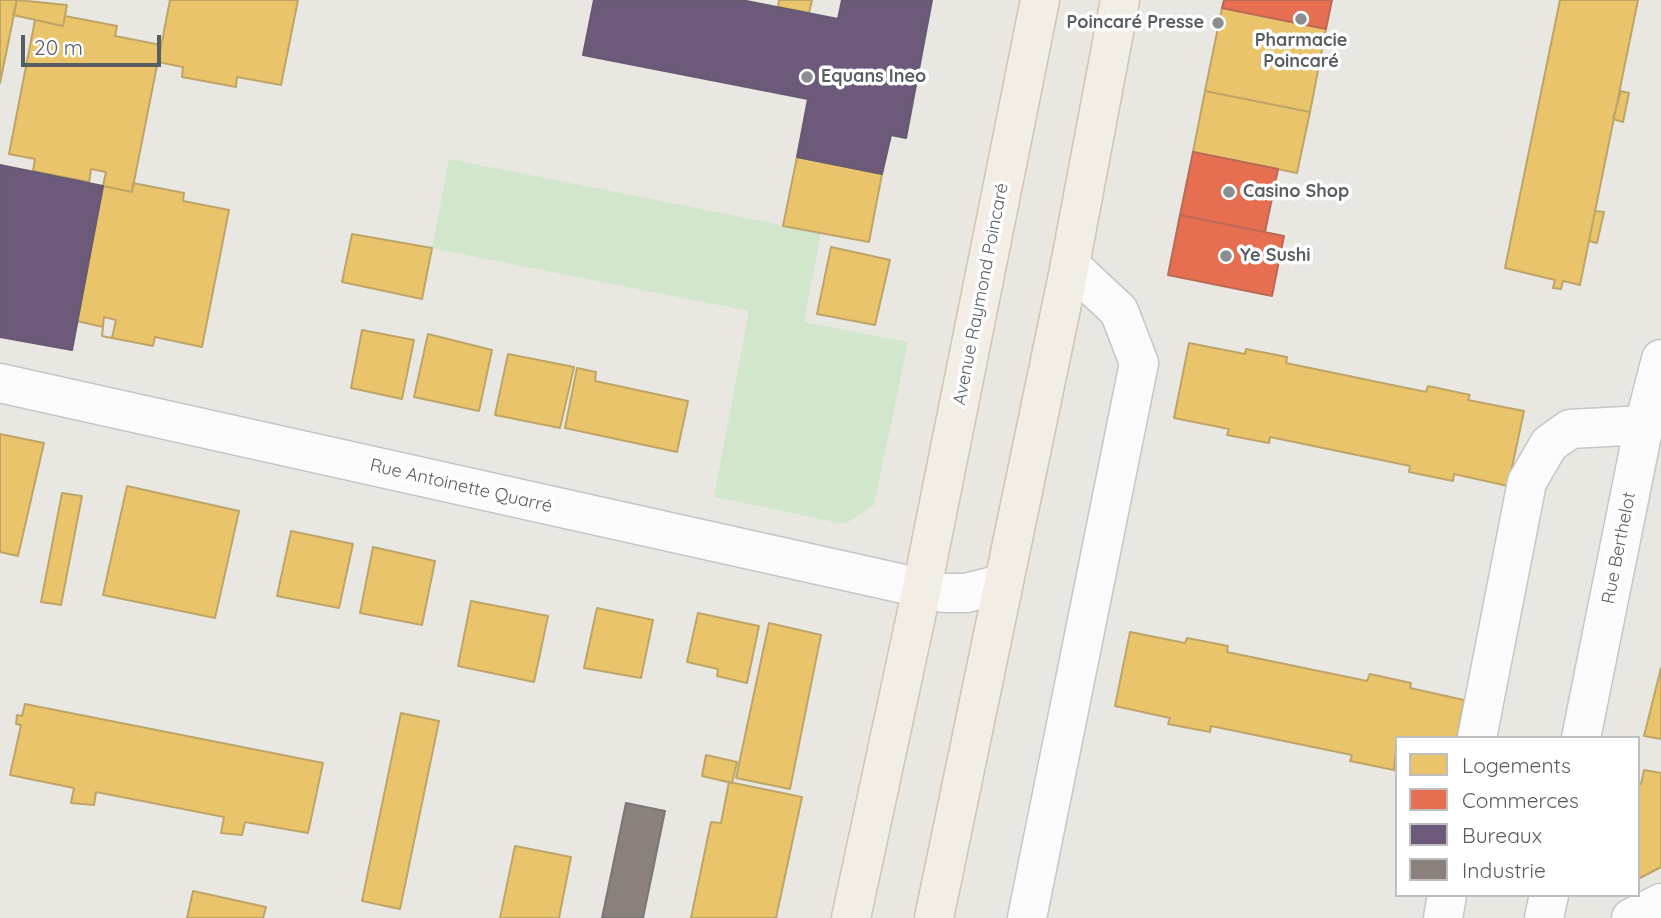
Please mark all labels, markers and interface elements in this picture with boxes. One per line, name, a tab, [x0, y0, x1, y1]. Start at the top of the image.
marker: Pharmacie Poincaré	[1293, 11, 1309, 27]
place label: Poincaré Presse	[1067, 12, 1204, 34]
marker: Poincaré Presse	[1210, 15, 1226, 31]
scale bar	[24, 21, 164, 65]
place label: Pharmacie Poincaré	[1255, 30, 1347, 72]
text: 20 m	[34, 34, 83, 60]
place label: Equans Ineo	[821, 66, 926, 88]
marker: Equans Ineo	[799, 69, 815, 85]
street label: Avenue Raymond Poincaré	[949, 181, 1013, 407]
place label: Casino Shop	[1243, 181, 1349, 203]
marker: Casino Shop	[1221, 184, 1237, 200]
place label: Ye Sushi	[1240, 245, 1310, 267]
marker: Ye Sushi	[1218, 248, 1234, 264]
street label: Rue Antoinette Quarré	[368, 455, 554, 517]
street label: Rue Berthelot	[1598, 490, 1640, 606]
legend	[1395, 736, 1640, 897]
text: Logements	[1462, 752, 1571, 778]
text: Commerces	[1462, 787, 1579, 813]
text: Bureaux	[1462, 822, 1542, 848]
text: Industrie	[1462, 857, 1546, 883]

